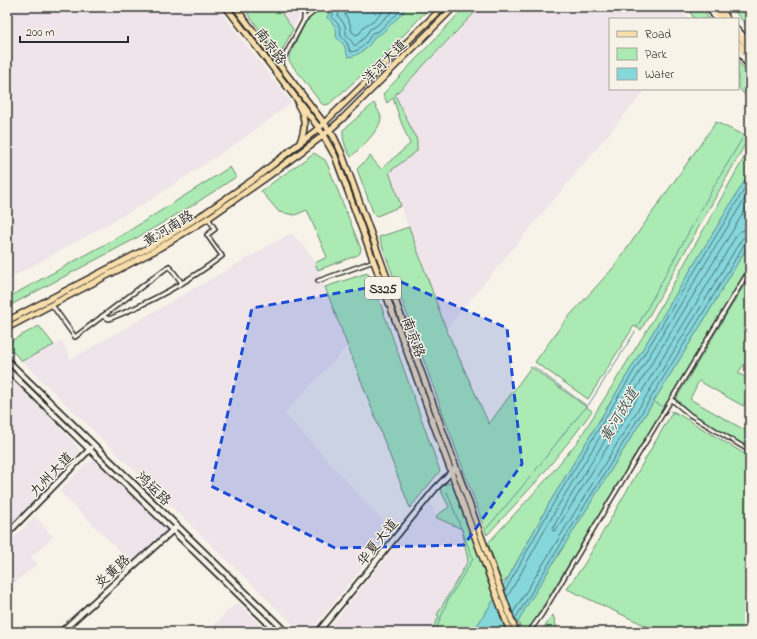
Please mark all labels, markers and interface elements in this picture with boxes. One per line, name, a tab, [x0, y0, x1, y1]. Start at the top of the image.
scale bar	[20, 18, 128, 44]
legend	[609, 18, 739, 90]
text: 200 m	[26, 24, 55, 42]
street label: 南京路	[249, 24, 291, 70]
text: Road	[645, 26, 671, 44]
street label: 洋河大道	[358, 35, 412, 89]
text: Park	[645, 46, 667, 64]
text: Water	[645, 66, 674, 84]
street label: 黄河南路	[139, 206, 198, 253]
road number: S325	[365, 277, 401, 299]
street label: 南京路	[396, 314, 430, 361]
water label: 黄河故道	[595, 382, 646, 447]
street label: 九州大道	[25, 448, 79, 502]
street label: 鸿运路	[131, 467, 175, 511]
street label: 华夏大道	[352, 515, 404, 571]
street label: 炎黄路	[90, 550, 136, 594]

